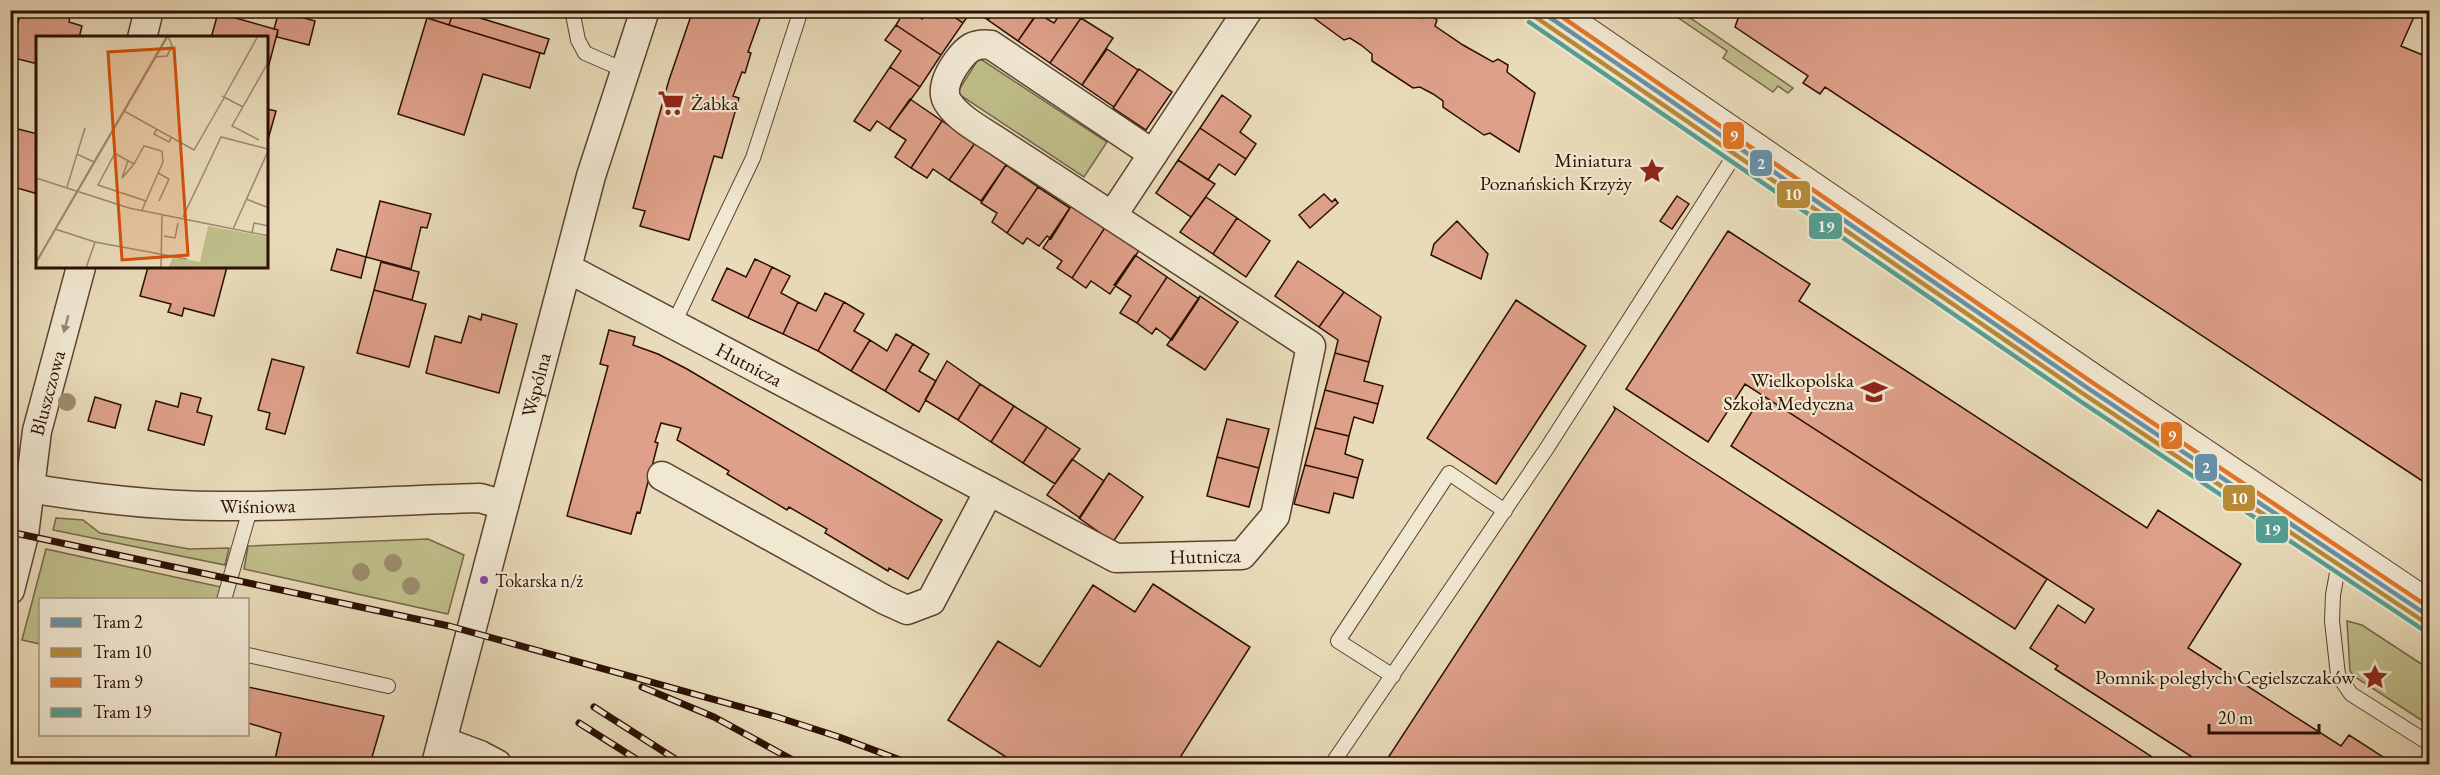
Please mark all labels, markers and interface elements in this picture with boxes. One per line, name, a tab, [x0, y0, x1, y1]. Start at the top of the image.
inset map	[36, 36, 268, 268]
supermarket icon: Żabka	[656, 88, 686, 118]
place label: Żabka	[691, 90, 738, 116]
line badge: 9	[1722, 121, 1745, 150]
text: 9	[1730, 125, 1739, 146]
place label: Miniatura Poznańskich Krzyży	[1480, 147, 1632, 196]
line badge: 2	[1749, 149, 1773, 177]
text: 2	[1757, 153, 1766, 174]
place icon: Miniatura Poznańskich Krzyży	[1637, 156, 1667, 186]
line badge: 10	[1776, 180, 1811, 209]
text: 10	[1785, 184, 1802, 205]
line badge: 19	[1808, 212, 1843, 240]
text: 19	[1818, 216, 1835, 237]
one-way arrow	[60, 314, 70, 333]
street label: Hutnicza	[711, 336, 787, 392]
street label: Bluszczowa	[23, 347, 71, 438]
street label: Wspólna	[515, 350, 557, 420]
place label: Wielkopolska Szkoła Medyczna	[1723, 367, 1854, 416]
school or university icon: Wielkopolska Szkoła Medyczna	[1859, 377, 1889, 407]
line badge: 9	[2160, 421, 2183, 450]
text: 9	[2168, 425, 2177, 446]
line badge: 2	[2194, 453, 2218, 482]
text: 2	[2202, 457, 2211, 478]
line badge: 10	[2222, 484, 2256, 512]
text: 10	[2231, 488, 2248, 509]
street label: Wiśniowa	[220, 492, 296, 519]
line badge: 19	[2255, 515, 2289, 544]
text: 19	[2264, 519, 2281, 540]
street label: Hutnicza	[1169, 542, 1241, 570]
place label: Tokarska n/ż	[495, 569, 583, 592]
marker: Tokarska n/ż	[478, 574, 490, 586]
legend	[39, 598, 249, 736]
text: Tram 2	[93, 610, 143, 633]
text: Tram 10	[93, 640, 152, 663]
place icon: Pomnik poległych Cegielszczaków	[2360, 662, 2390, 692]
place label: Pomnik poległych Cegielszczaków	[2095, 664, 2355, 690]
text: Tram 9	[93, 670, 143, 693]
scale bar	[2209, 697, 2318, 735]
text: Tram 19	[93, 700, 152, 723]
text: 20 m	[2218, 706, 2253, 729]

